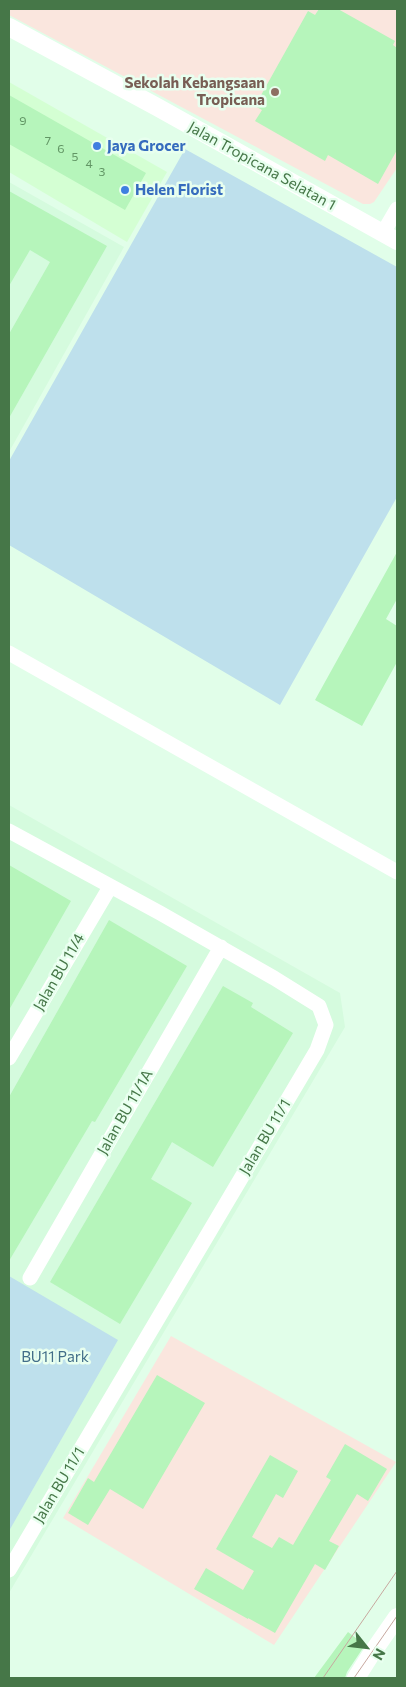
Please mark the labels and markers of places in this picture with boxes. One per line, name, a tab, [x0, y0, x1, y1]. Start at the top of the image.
place label: Sekolah Kebangsaan Tropicana	[124, 74, 265, 109]
marker: Sekolah Kebangsaan Tropicana	[269, 86, 281, 98]
place label: Jaya Grocer	[107, 137, 186, 155]
marker: Jaya Grocer	[91, 140, 103, 152]
place label: Helen Florist	[135, 181, 223, 199]
marker: Helen Florist	[119, 184, 131, 196]

